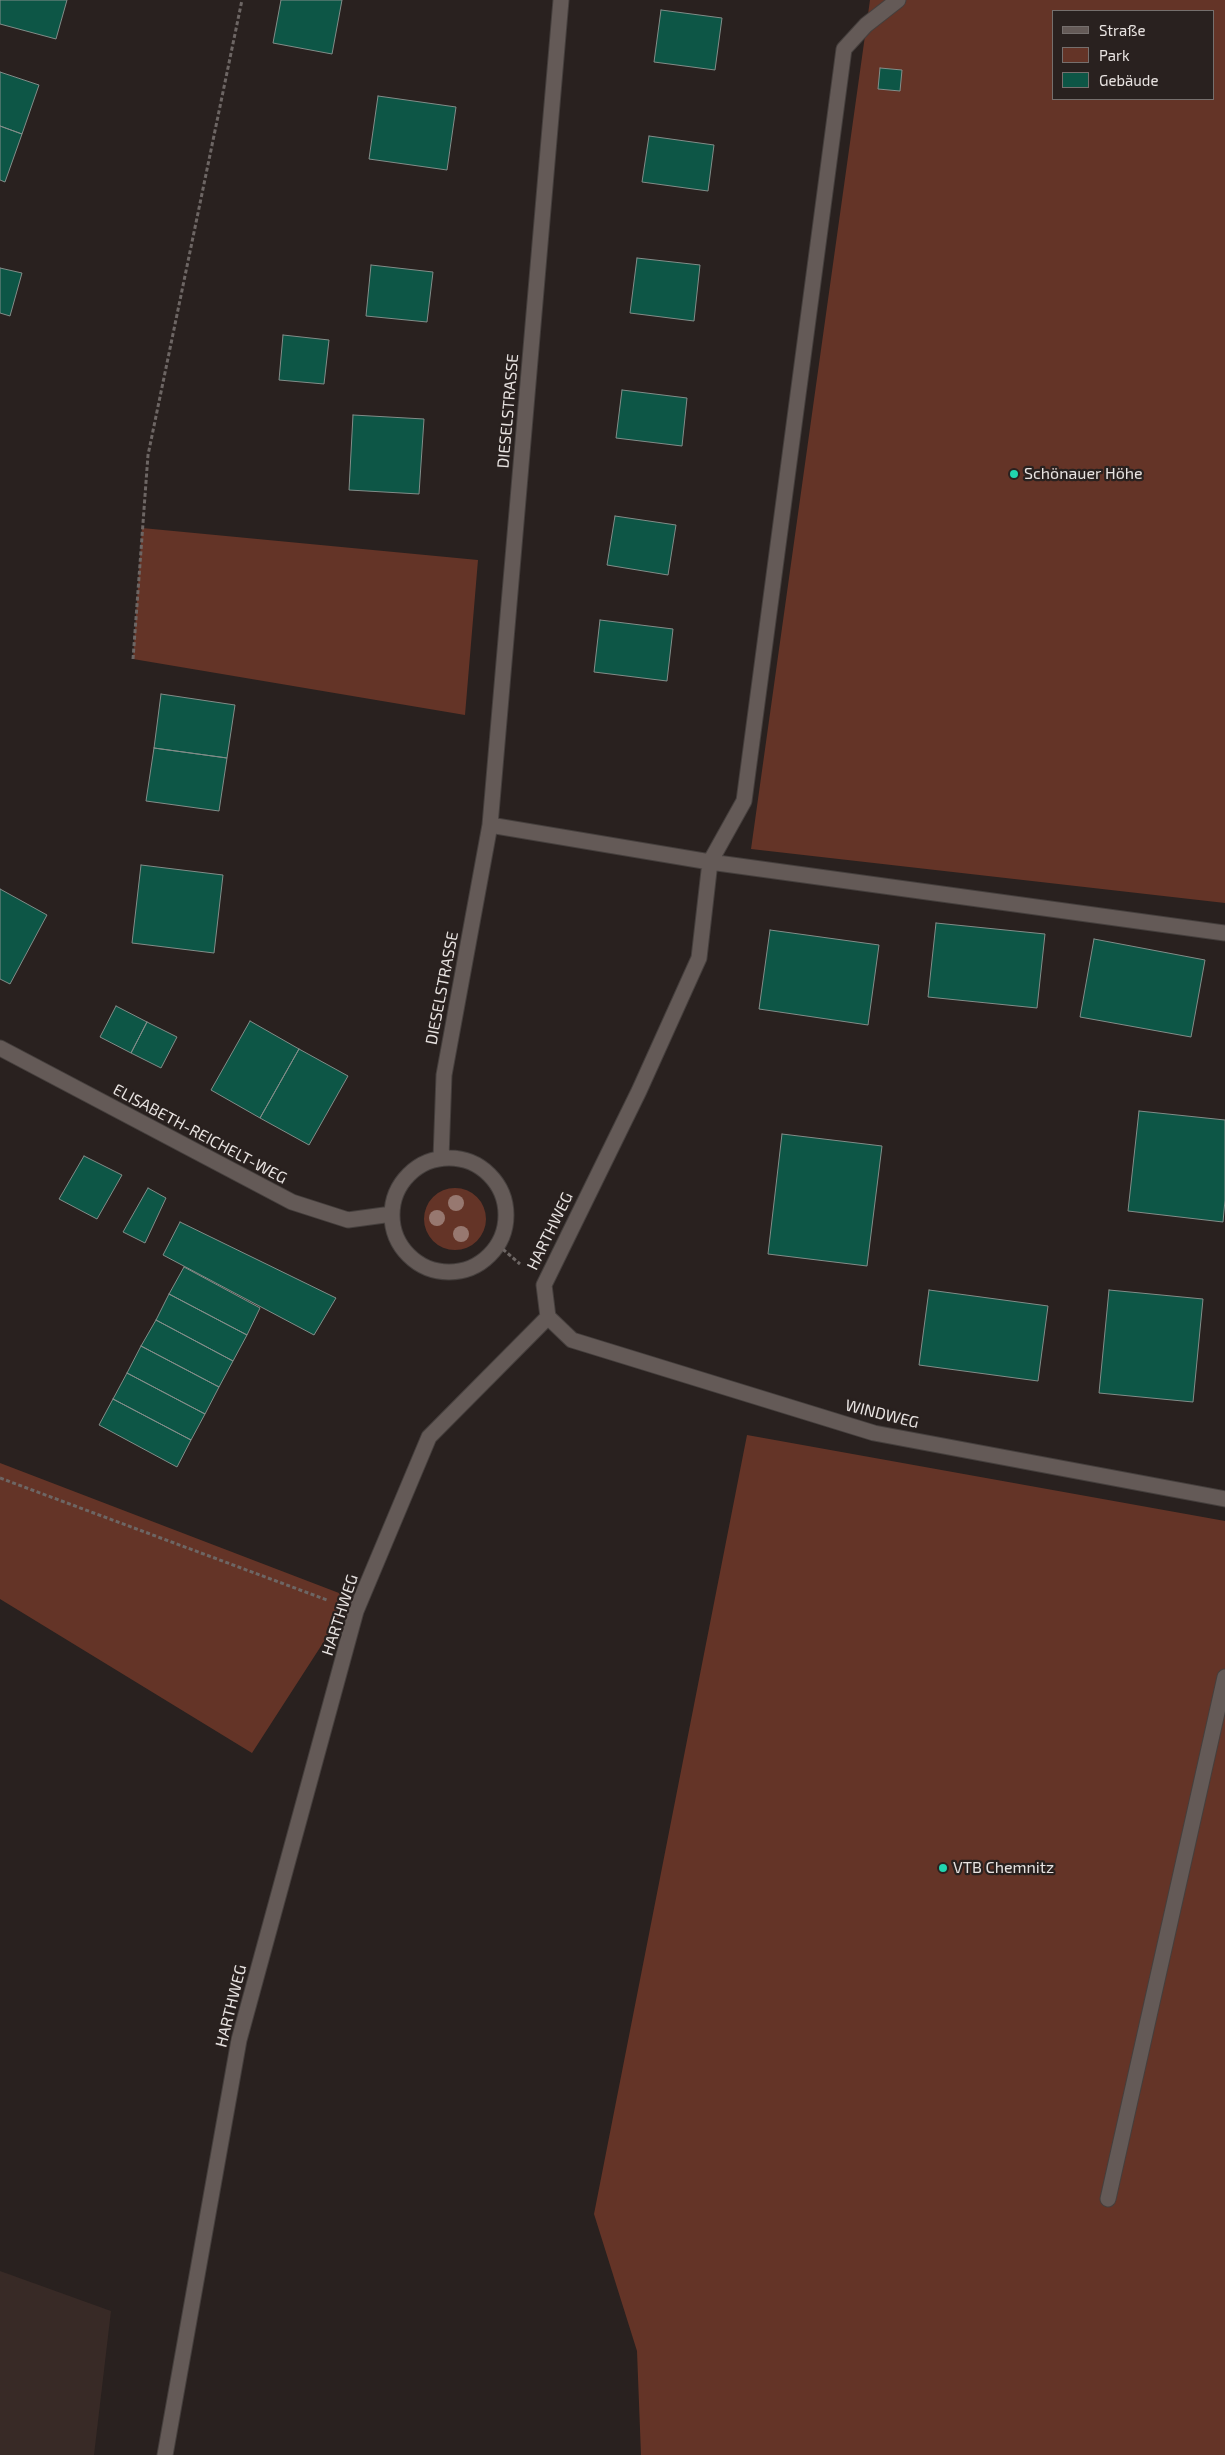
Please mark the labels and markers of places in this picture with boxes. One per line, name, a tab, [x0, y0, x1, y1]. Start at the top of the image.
place label: Schönauer Höhe	[1024, 464, 1143, 484]
marker: Schönauer Höhe	[1008, 468, 1020, 480]
place label: VTB Chemnitz	[953, 1858, 1054, 1878]
marker: VTB Chemnitz	[937, 1862, 949, 1874]

